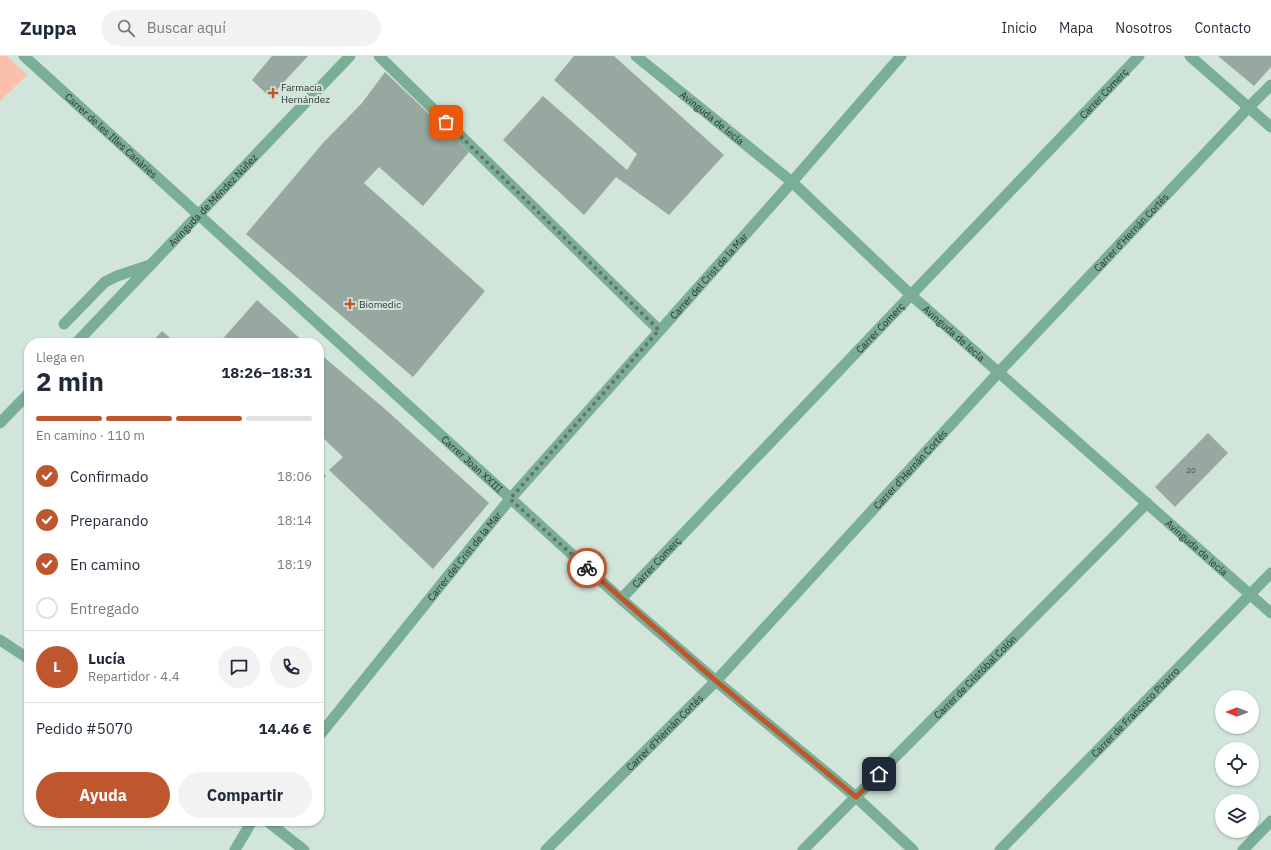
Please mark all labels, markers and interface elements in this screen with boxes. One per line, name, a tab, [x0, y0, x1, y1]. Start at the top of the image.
search box	[101, 10, 381, 46]
text: Zuppa	[20, 16, 77, 40]
icon: search	[115, 17, 137, 39]
text: Buscar aquí	[147, 18, 226, 37]
text: Inicio	[1001, 19, 1037, 37]
text: Mapa	[1059, 19, 1093, 37]
text: Nosotros	[1115, 19, 1172, 37]
text: Contacto	[1194, 19, 1251, 37]
street label: Carrer Comerç	[1076, 65, 1131, 121]
place label: Farmacia Hernández	[281, 81, 330, 106]
marker: Farmacia Hernández	[268, 88, 278, 98]
street label: Avinguda de lecla	[677, 88, 747, 148]
street label: Carrer de les Illes Canàries	[62, 90, 160, 181]
pin	[429, 105, 463, 139]
icon: bag	[435, 111, 457, 133]
street label: Avinguda de Méndez Núñez	[165, 150, 260, 249]
street label: Carrer d'Hernán Cortés	[1091, 190, 1171, 274]
street label: Carrer del Crist de la Mar	[667, 230, 751, 322]
marker: Biomedic	[344, 298, 356, 310]
place label: Biomedic	[359, 298, 401, 311]
street label: Carrer Comerç	[853, 300, 907, 356]
street label: Avinguda de lecla	[920, 302, 988, 364]
text: Llega en	[36, 349, 85, 366]
text: 18:26–18:31	[221, 363, 312, 382]
text: 2 min	[36, 364, 104, 398]
text: En camino · 110 m	[36, 427, 145, 444]
street label: Carrer d'Hernán Cortés	[870, 427, 950, 512]
street label: Carrer Joan XXIII	[439, 432, 506, 495]
icon: check	[36, 465, 58, 487]
house number: 20	[1186, 465, 1196, 475]
text: Confirmado	[70, 467, 148, 486]
text: 18:06	[277, 468, 312, 485]
icon: check	[36, 509, 58, 531]
street label: Carrer del Crist de la Mar	[424, 509, 504, 604]
text: Preparando	[70, 511, 148, 530]
text: 18:14	[277, 512, 312, 529]
street label: Avinguda de lecla	[1163, 517, 1231, 579]
street label: Carrer Comerç	[629, 534, 683, 590]
courier	[567, 548, 607, 588]
icon: check	[36, 553, 58, 575]
text: En camino	[70, 555, 140, 574]
text: 18:19	[277, 556, 312, 573]
icon: bike	[576, 557, 598, 579]
text: Entregado	[70, 599, 139, 618]
street label: Carrer de Cristóbal Colón	[931, 632, 1019, 721]
button: chat	[218, 646, 260, 688]
button: phone	[270, 646, 312, 688]
text: Lucía	[88, 649, 125, 668]
text: L	[53, 657, 61, 676]
street label: Carrer de Francisco Pizarro	[1088, 664, 1182, 760]
text: Repartidor · 4.4	[88, 668, 179, 685]
north arrow	[1215, 690, 1259, 734]
map controls	[1215, 690, 1259, 838]
street label: Carrer d'Hernán Cortés	[623, 691, 706, 773]
text: Pedido #5070	[36, 719, 133, 738]
text: 14.46 €	[258, 719, 312, 738]
button: locate	[1215, 742, 1259, 786]
pin	[862, 757, 896, 791]
icon: home	[868, 763, 890, 785]
button: Ayuda	[36, 772, 170, 818]
button: Compartir	[178, 772, 312, 818]
button: layers	[1215, 794, 1259, 838]

